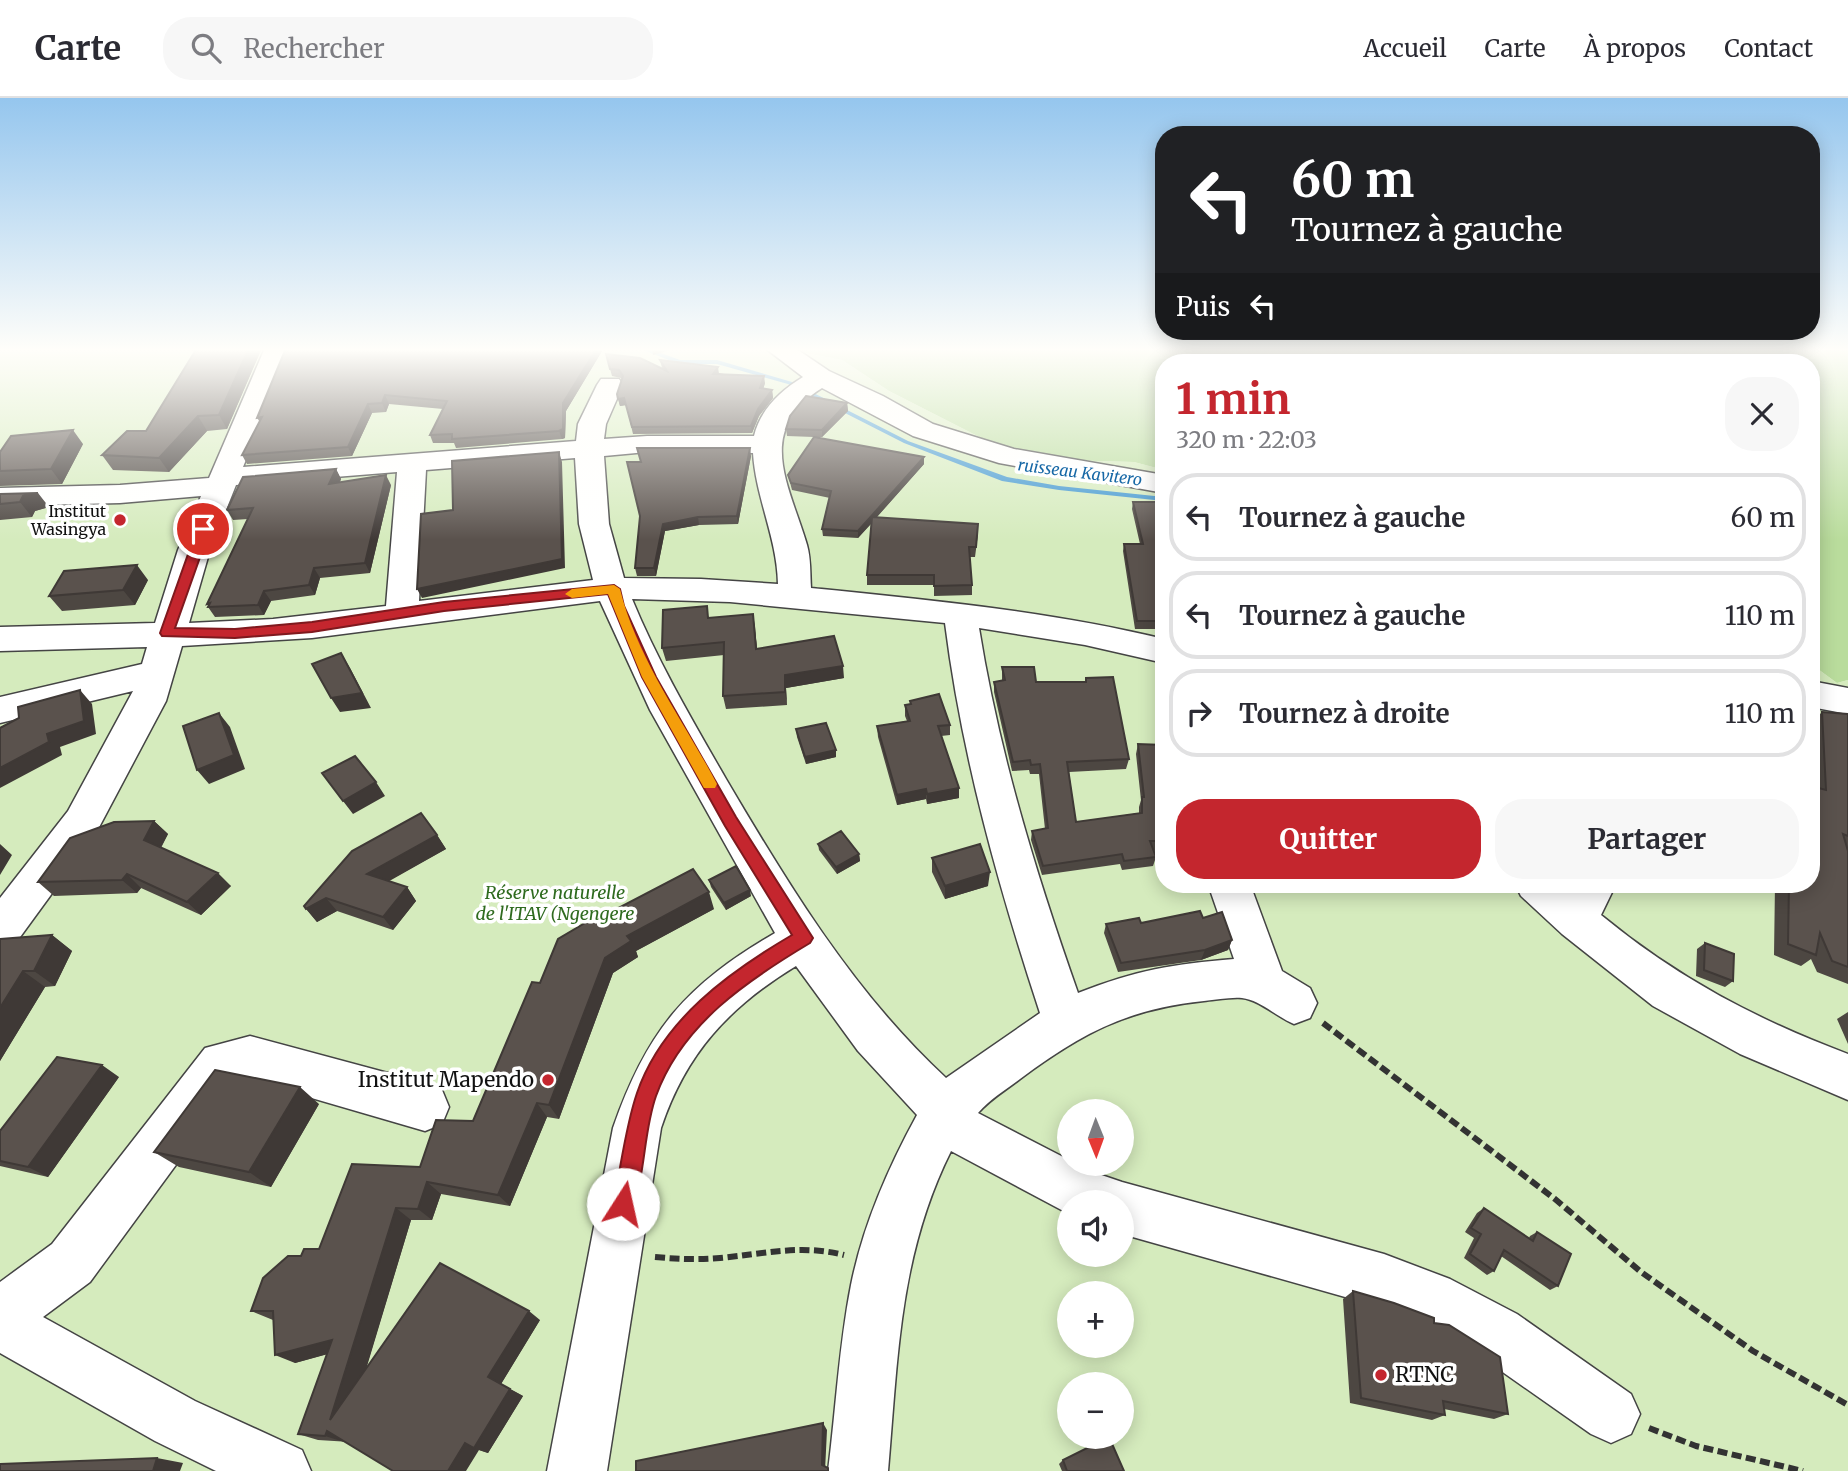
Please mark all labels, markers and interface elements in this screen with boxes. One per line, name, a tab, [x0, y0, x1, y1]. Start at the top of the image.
search box	[163, 17, 653, 80]
text: Carte	[35, 28, 121, 69]
icon: search	[187, 29, 225, 67]
text: Rechercher	[243, 32, 385, 65]
text: Accueil	[1363, 33, 1447, 64]
text: Carte	[1485, 33, 1546, 64]
text: À propos	[1584, 33, 1686, 64]
text: Contact	[1724, 33, 1813, 64]
text: 60 m	[1291, 149, 1414, 210]
icon: left	[1176, 154, 1267, 245]
text: Tournez à gauche	[1291, 210, 1562, 250]
icon: left	[1244, 287, 1282, 325]
text: Puis	[1176, 290, 1230, 323]
text: 1 min	[1176, 373, 1290, 425]
button: close	[1725, 377, 1799, 451]
text: 320 m · 22:03	[1176, 425, 1317, 454]
water label: ruisseau Kavitero	[1017, 454, 1143, 490]
icon: left	[1180, 498, 1218, 536]
pin	[173, 499, 233, 559]
place label: Institut Wasingya	[30, 501, 107, 539]
text: Tournez à gauche	[1239, 501, 1465, 534]
text: 60 m	[1731, 501, 1795, 534]
icon: arrive	[184, 510, 222, 548]
marker: Institut Wasingya	[112, 512, 128, 528]
icon: left	[1180, 596, 1218, 634]
text: Tournez à gauche	[1239, 599, 1465, 632]
text: 110 m	[1725, 599, 1795, 632]
icon: right	[1180, 694, 1218, 732]
text: Tournez à droite	[1239, 697, 1450, 730]
text: 110 m	[1725, 697, 1795, 730]
button: Quitter	[1176, 799, 1481, 879]
button: Partager	[1495, 799, 1799, 879]
park label: Réserve naturelle de l'ITAV (Ngengere	[475, 881, 635, 925]
place label: Institut Mapendo	[358, 1066, 534, 1093]
marker: Institut Mapendo	[540, 1072, 556, 1088]
north arrow	[1057, 1099, 1134, 1176]
map controls	[1057, 1099, 1134, 1449]
position arrow	[586, 1167, 660, 1241]
button: sound	[1057, 1190, 1134, 1267]
button: +	[1057, 1281, 1134, 1358]
place label: RTNC	[1395, 1361, 1454, 1388]
marker: RTNC	[1373, 1367, 1389, 1383]
button: −	[1057, 1372, 1134, 1449]

